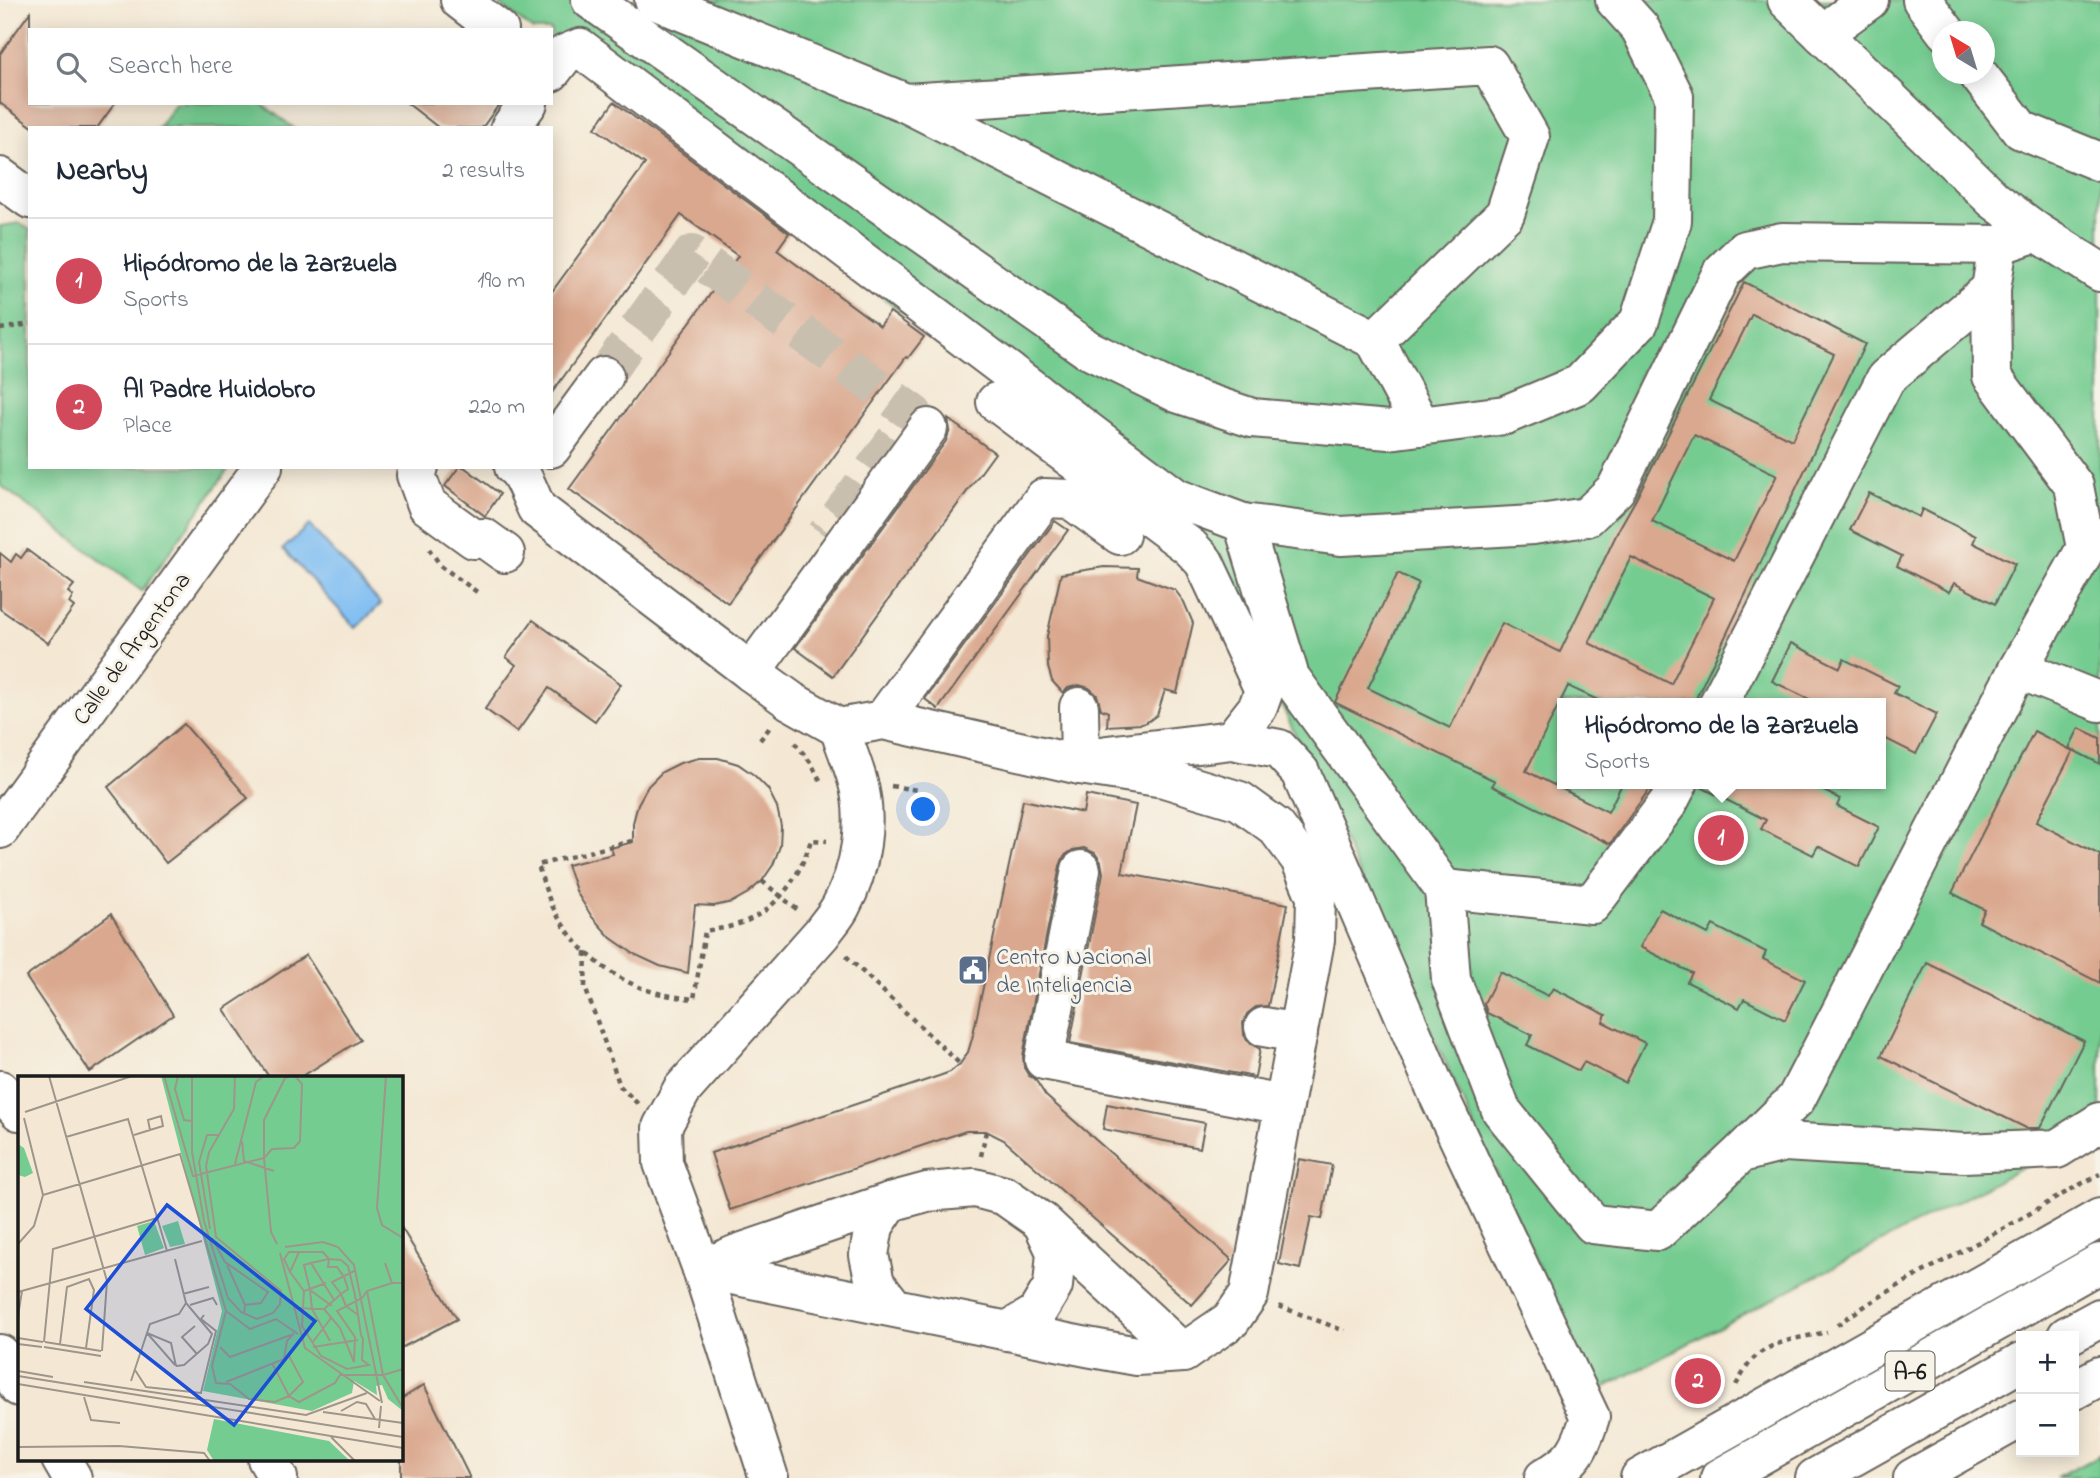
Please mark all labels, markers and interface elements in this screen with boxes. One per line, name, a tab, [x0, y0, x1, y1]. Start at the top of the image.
north arrow	[1932, 21, 1995, 84]
search box	[28, 28, 553, 105]
icon: search	[52, 48, 90, 86]
text: Search here	[108, 48, 233, 86]
text: Nearby	[56, 150, 148, 194]
text: 2 results	[442, 155, 525, 188]
text: Hipódromo de la Zarzuela	[123, 246, 397, 284]
text: 1	[75, 265, 83, 298]
text: 190 m	[477, 265, 525, 298]
text: Sports	[123, 284, 189, 317]
text: Al Padre Huidobro	[123, 372, 315, 410]
text: 2	[73, 391, 85, 424]
text: 220 m	[469, 391, 525, 424]
text: Place	[123, 410, 172, 443]
street label: Calle de Argentona	[65, 566, 201, 733]
popup	[1557, 698, 1886, 789]
text: Hipódromo de la Zarzuela	[1584, 708, 1859, 746]
text: Sports	[1584, 746, 1650, 779]
your location	[906, 792, 940, 826]
pin: 1	[1698, 812, 1744, 864]
place label: Centro Nacional de Inteligencia	[996, 941, 1151, 1004]
public building icon: Centro Nacional de Inteligencia	[956, 953, 990, 987]
inset map	[18, 1076, 402, 1460]
map controls	[2016, 1331, 2079, 1457]
button: +	[2016, 1331, 2079, 1394]
road number: A-6	[1885, 1352, 1934, 1390]
pin: 2	[1675, 1355, 1721, 1407]
button: −	[2016, 1394, 2079, 1457]

